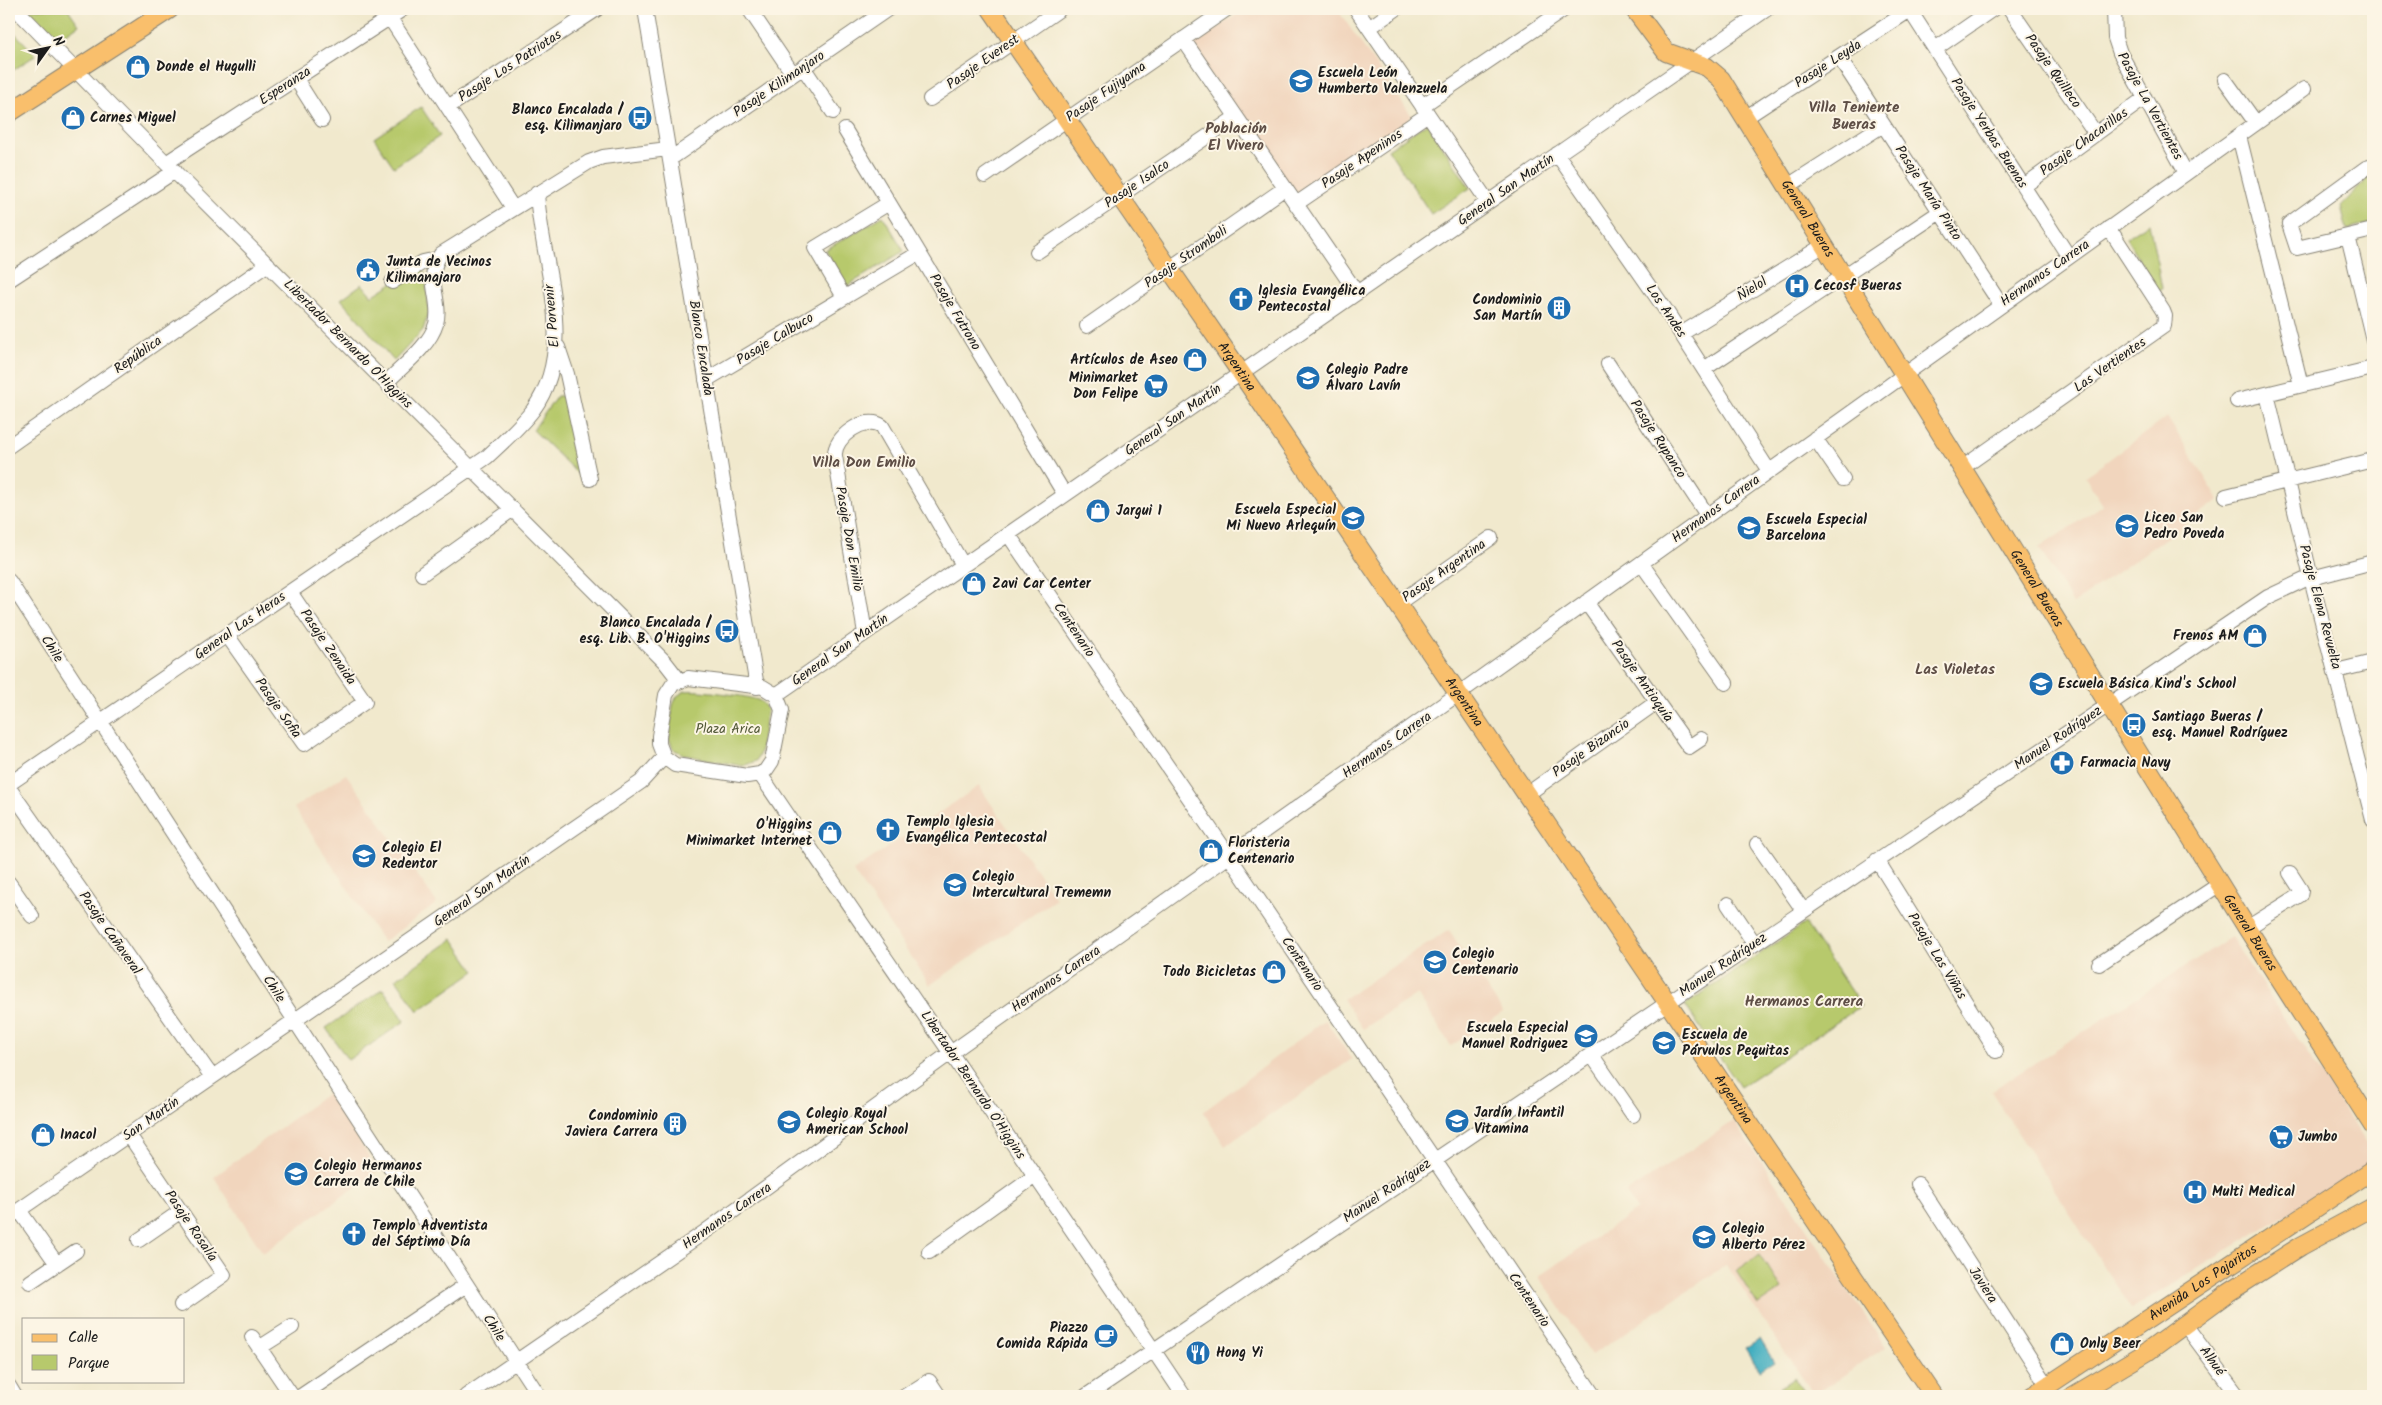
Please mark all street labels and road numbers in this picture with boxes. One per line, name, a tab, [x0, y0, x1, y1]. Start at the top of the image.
street label: Pasaje Los Patriotas	[454, 24, 566, 108]
street label: Pasaje Everest	[942, 28, 1025, 95]
street label: Pasaje Quilleco	[2019, 29, 2087, 113]
street label: Pasaje Leyda	[1790, 34, 1866, 94]
street label: Pasaje Kilimanjaro	[729, 45, 829, 123]
street label: Pasaje La Vertientes	[2111, 48, 2189, 164]
street label: Pasaje Fujiyama	[1061, 56, 1151, 128]
street label: Esperanza	[254, 61, 316, 111]
street label: Pasaje Yerbas Buenas	[1945, 73, 2033, 193]
street label: Pasaje Chacarillas	[2035, 102, 2133, 182]
street label: Pasaje Apeninos	[1317, 124, 1407, 194]
street label: Pasaje María Pinto	[1889, 141, 1967, 245]
street label: General San Martín	[1453, 148, 1559, 232]
street label: Pasaje Isalco	[1100, 154, 1174, 214]
street label: General Bueras	[1775, 175, 1840, 262]
street label: Pasaje Stromboli	[1140, 220, 1233, 294]
street label: Hermanos Carrera	[1996, 234, 2094, 312]
street label: Pasaje Futrono	[923, 269, 987, 355]
street label: Ñielol	[1732, 271, 1772, 307]
street label: Libertador Bernardo O'Higgins	[278, 274, 418, 414]
street label: Los Andes	[1640, 280, 1692, 342]
street label: El Porvenir	[538, 282, 566, 349]
street label: Blanco Encalada	[683, 299, 719, 397]
street label: Pasaje Calbuco	[732, 307, 818, 371]
street label: República	[109, 330, 167, 380]
street label: Las Vertientes	[2069, 332, 2151, 398]
street label: Argentina	[1212, 337, 1262, 396]
street label: General San Martín	[1120, 378, 1226, 462]
street label: Pasaje Rupanco	[1624, 395, 1692, 483]
street label: Hermanos Carrera	[1667, 469, 1765, 549]
street label: Pasaje Don Emilio	[829, 485, 869, 593]
street label: Pasaje Argentina	[1397, 534, 1491, 608]
street label: Pasaje Elena Revuelta	[2293, 542, 2347, 672]
street label: General Bueras	[2004, 545, 2069, 632]
street label: General Las Heras	[190, 586, 290, 666]
street label: Centenario	[1047, 598, 1101, 662]
street label: Pasaje Zenaida	[294, 604, 362, 690]
street label: General San Martín	[787, 608, 893, 692]
street label: Chile	[35, 631, 69, 668]
street label: Pasaje Antioquía	[1605, 635, 1679, 727]
street label: Pasaje Sofia	[249, 673, 307, 743]
street label: Argentina	[1439, 673, 1489, 732]
street label: Manuel Rodríguez	[2009, 700, 2107, 776]
street label: Hermanos Carrera	[1338, 706, 1436, 784]
street label: Pasaje Bizancio	[1548, 713, 1634, 783]
street label: General San Martín	[429, 849, 535, 933]
street label: Pasaje Cañaveral	[73, 887, 147, 980]
street label: General Bueras	[2217, 889, 2283, 976]
street label: Pasaje Las Viñas	[1902, 908, 1973, 1004]
street label: Manuel Rodríguez	[1674, 927, 1772, 1003]
street label: Centenario	[1275, 932, 1329, 996]
street label: Hermanos Carrera	[1007, 940, 1105, 1018]
street label: Chile	[257, 971, 291, 1008]
street label: Libertador Bernardo O'Higgins	[915, 1006, 1031, 1164]
street label: Argentina	[1708, 1070, 1758, 1129]
street label: San Martín	[118, 1091, 184, 1147]
street label: Manuel Rodríguez	[1338, 1153, 1436, 1229]
street label: Hermanos Carrera	[678, 1177, 776, 1255]
street label: Pasaje Rosalía	[159, 1186, 223, 1266]
street label: Avenida Los Pajaritos	[2144, 1239, 2262, 1327]
street label: Javiera	[1963, 1262, 2003, 1308]
street label: Centenario	[1502, 1268, 1556, 1332]
street label: Chile	[477, 1310, 511, 1347]
street label: Alhué	[2194, 1341, 2231, 1381]

